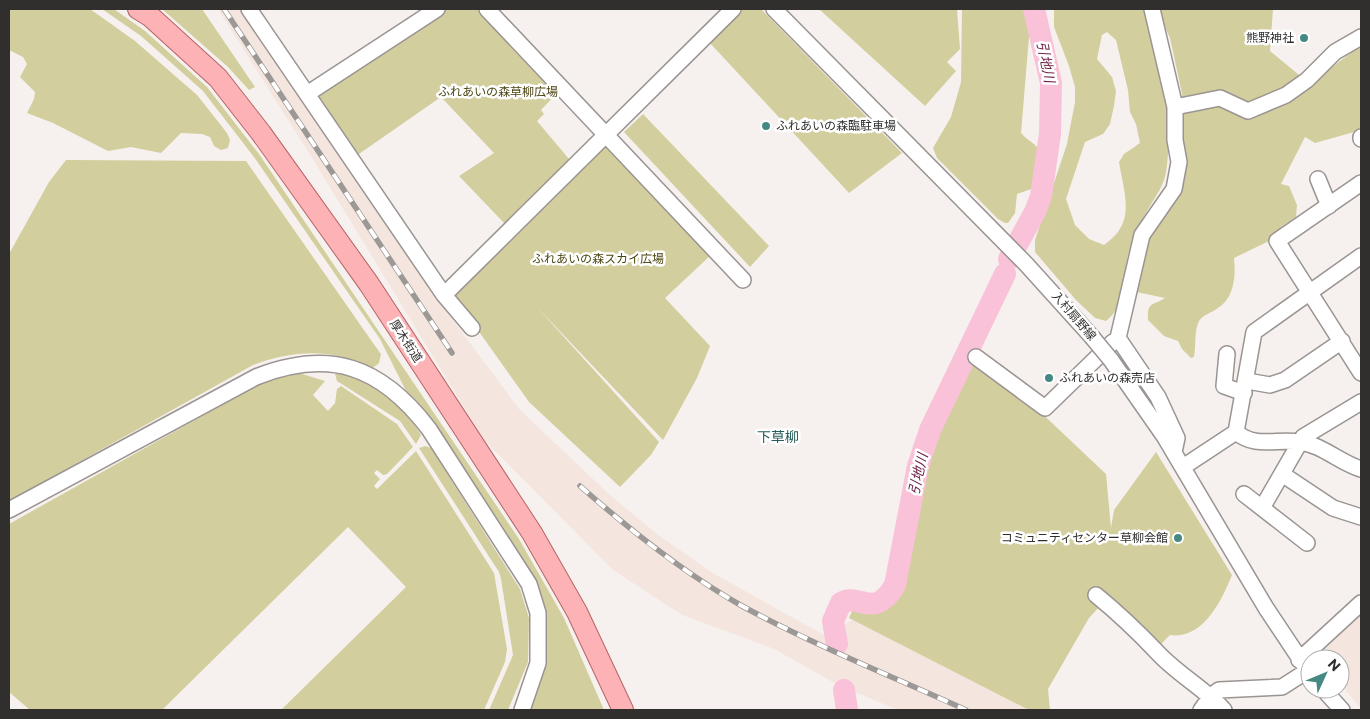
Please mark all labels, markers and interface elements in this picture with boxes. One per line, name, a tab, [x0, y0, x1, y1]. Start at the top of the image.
place label: 熊野神社	[1246, 30, 1294, 44]
marker: 熊野神社	[1298, 32, 1310, 44]
water label: 引地川	[1034, 40, 1059, 86]
park label: ふれあいの森草柳広場	[438, 84, 558, 98]
place label: ふれあいの森臨駐車場	[776, 118, 896, 132]
marker: ふれあいの森臨駐車場	[760, 120, 772, 132]
park label: ふれあいの森スカイ広場	[532, 251, 664, 265]
street label: 入村扇野線	[1050, 288, 1100, 343]
street label: 厚木街道	[388, 317, 426, 364]
place label: ふれあいの森売店	[1059, 370, 1155, 384]
marker: ふれあいの森売店	[1043, 372, 1055, 384]
district label: 下草柳	[757, 428, 799, 445]
water label: 引地川	[905, 450, 931, 496]
place label: コミュニティセンター草柳会館	[1001, 530, 1168, 544]
marker: コミュニティセンター草柳会館	[1172, 532, 1184, 544]
north arrow	[1300, 649, 1350, 699]
text: N	[1325, 655, 1344, 674]

